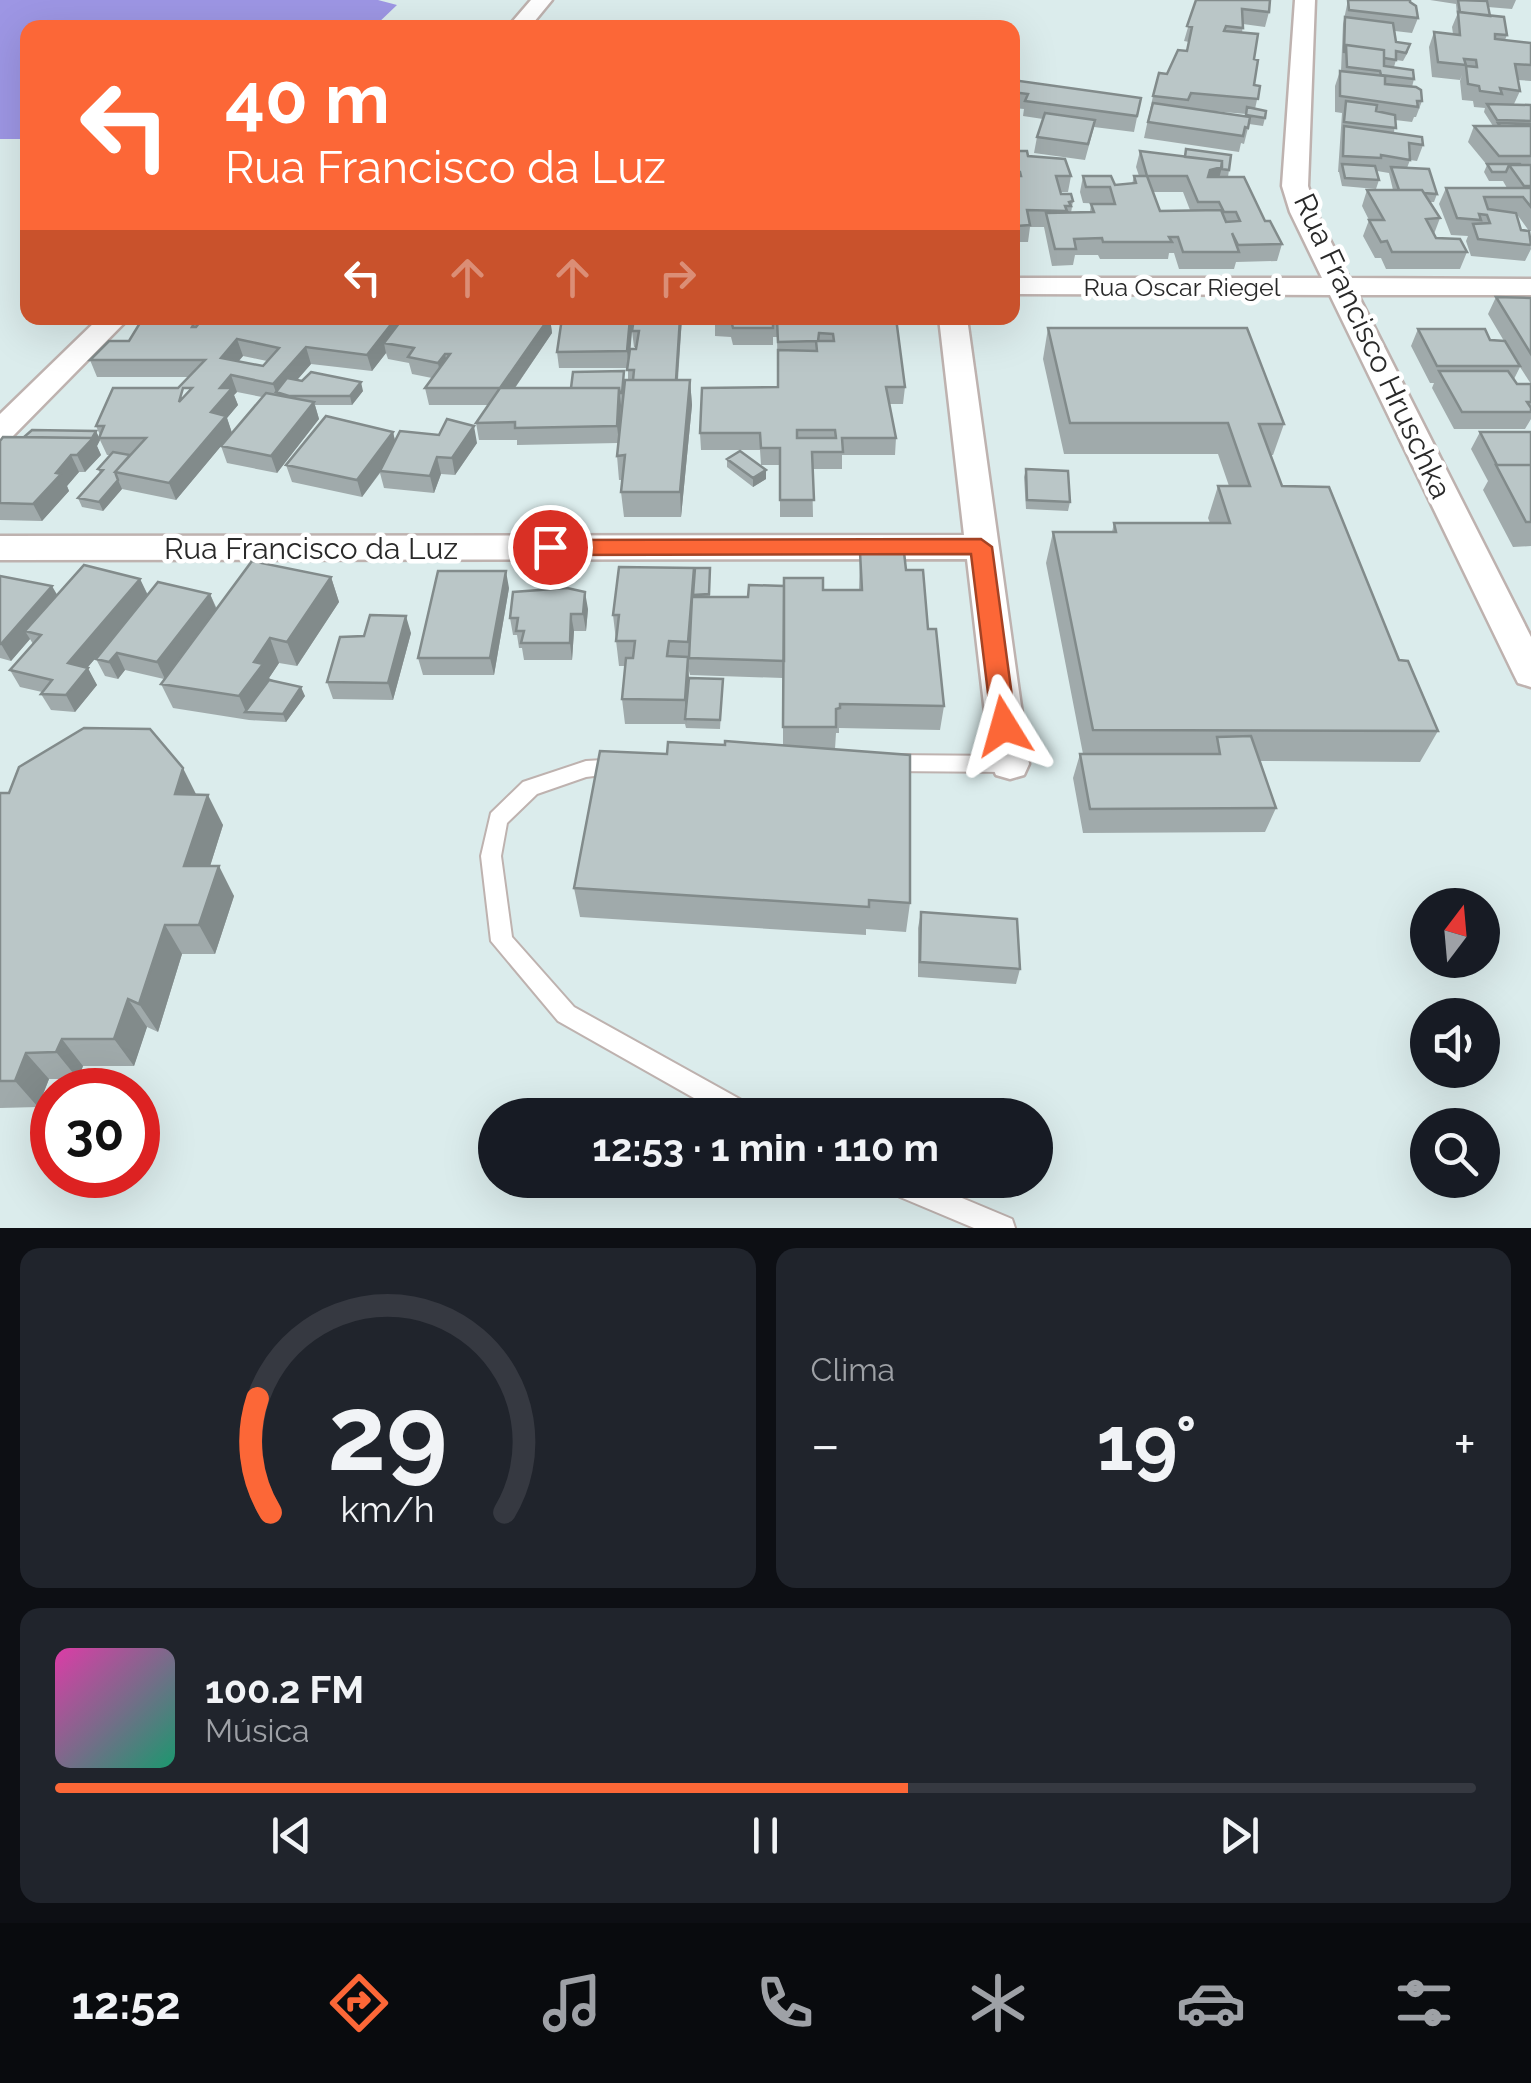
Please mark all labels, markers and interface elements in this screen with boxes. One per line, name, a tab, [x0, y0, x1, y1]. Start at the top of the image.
text: 40 m	[225, 57, 390, 139]
icon: left	[60, 60, 190, 190]
text: Rua Francisco da Luz	[225, 141, 666, 194]
street label: Rua Francisco Hruschka	[1287, 188, 1459, 504]
icon: left	[335, 250, 390, 305]
icon: ahead	[440, 250, 495, 305]
icon: ahead	[545, 250, 600, 305]
icon: right	[650, 250, 705, 305]
street label: Rua Oscar Riegel	[1083, 272, 1281, 302]
pin	[508, 505, 593, 590]
icon: arrive	[523, 520, 578, 575]
street label: Rua Francisco da Luz	[164, 531, 458, 566]
position arrow	[952, 674, 1056, 778]
north arrow	[1410, 888, 1500, 978]
map controls	[1410, 888, 1500, 1198]
button: sound	[1410, 998, 1500, 1088]
speed limit sign: 30	[30, 1068, 160, 1198]
button: search	[1410, 1108, 1500, 1198]
text: 12:53 · 1 min · 110 m	[592, 1125, 939, 1170]
text: Clima	[811, 1351, 895, 1388]
text: 29	[328, 1372, 448, 1494]
text: 19°	[1096, 1399, 1197, 1488]
text: −	[811, 1412, 840, 1477]
text: +	[1453, 1412, 1476, 1477]
text: km/h	[341, 1488, 435, 1530]
text: 100.2 FM	[205, 1667, 364, 1712]
text: Música	[205, 1712, 310, 1749]
icon: previous	[264, 1808, 319, 1863]
icon: pause	[738, 1808, 793, 1863]
icon: next	[1212, 1808, 1267, 1863]
icon: directions	[324, 1968, 394, 2038]
icon: music	[537, 1968, 607, 2038]
icon: phone	[750, 1968, 820, 2038]
icon: climate	[963, 1968, 1033, 2038]
icon: car	[1176, 1968, 1246, 2038]
icon: filters	[1389, 1968, 1459, 2038]
text: 12:52	[72, 1977, 181, 2030]

